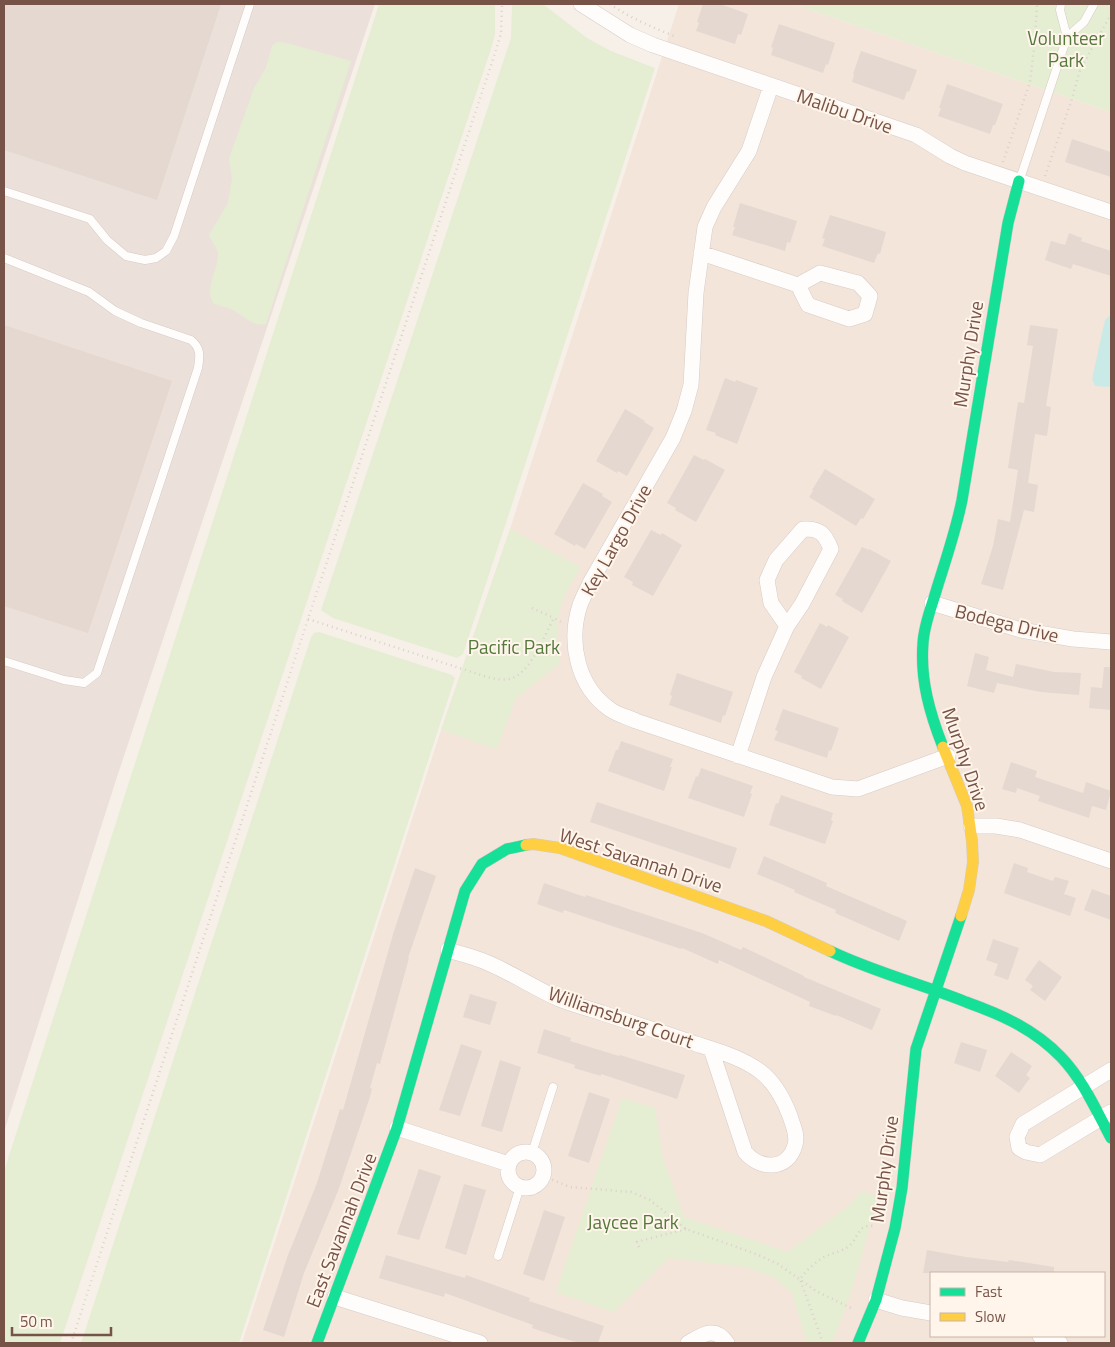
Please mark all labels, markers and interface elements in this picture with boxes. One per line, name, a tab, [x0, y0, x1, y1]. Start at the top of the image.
park label: Volunteer Park	[1027, 23, 1105, 74]
street label: Malibu Drive	[793, 81, 897, 140]
street label: Murphy Drive	[945, 298, 990, 409]
street label: Key Largo Drive	[573, 479, 658, 601]
street label: Bodega Drive	[952, 596, 1062, 649]
park label: Pacific Park	[468, 632, 560, 661]
street label: Murphy Drive	[935, 703, 998, 814]
street label: West Savannah Drive	[556, 819, 726, 900]
street label: Williamsburg Court	[545, 978, 698, 1055]
street label: Murphy Drive	[862, 1114, 905, 1224]
street label: East Savannah Drive	[298, 1148, 383, 1311]
park label: Jaycee Park	[587, 1207, 679, 1236]
legend	[930, 1272, 1105, 1337]
text: Fast	[975, 1280, 1003, 1303]
scale bar	[12, 1304, 111, 1336]
text: Slow	[975, 1305, 1006, 1328]
text: 50 m	[20, 1310, 53, 1333]

